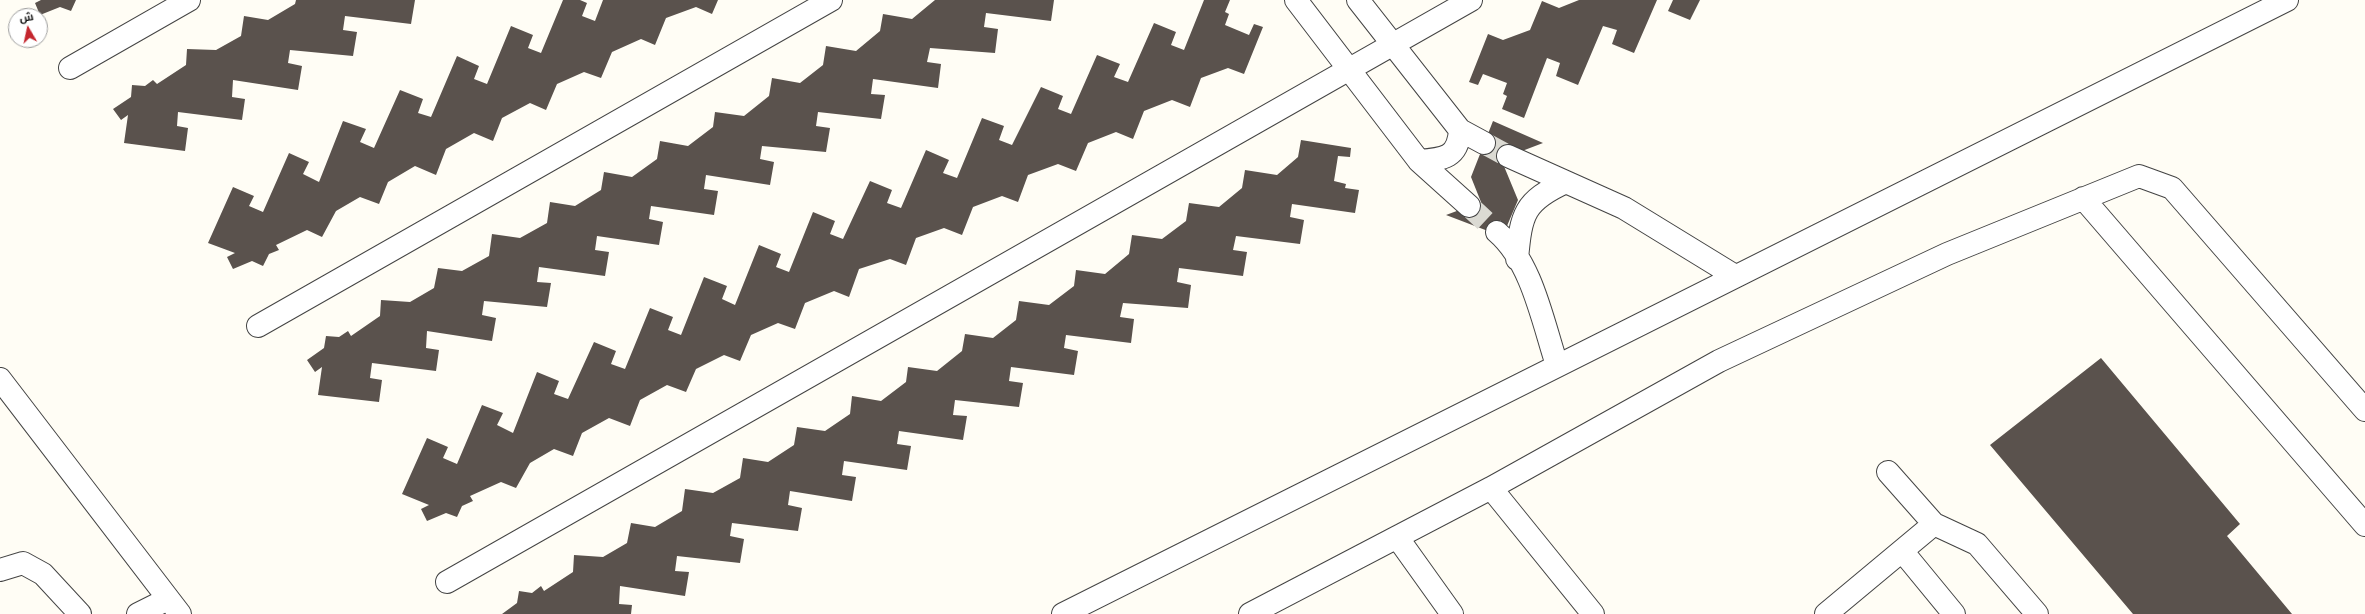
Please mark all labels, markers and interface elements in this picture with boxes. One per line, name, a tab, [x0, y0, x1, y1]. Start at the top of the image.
north arrow	[8, 8, 48, 48]
text: ش	[18, 10, 34, 24]

